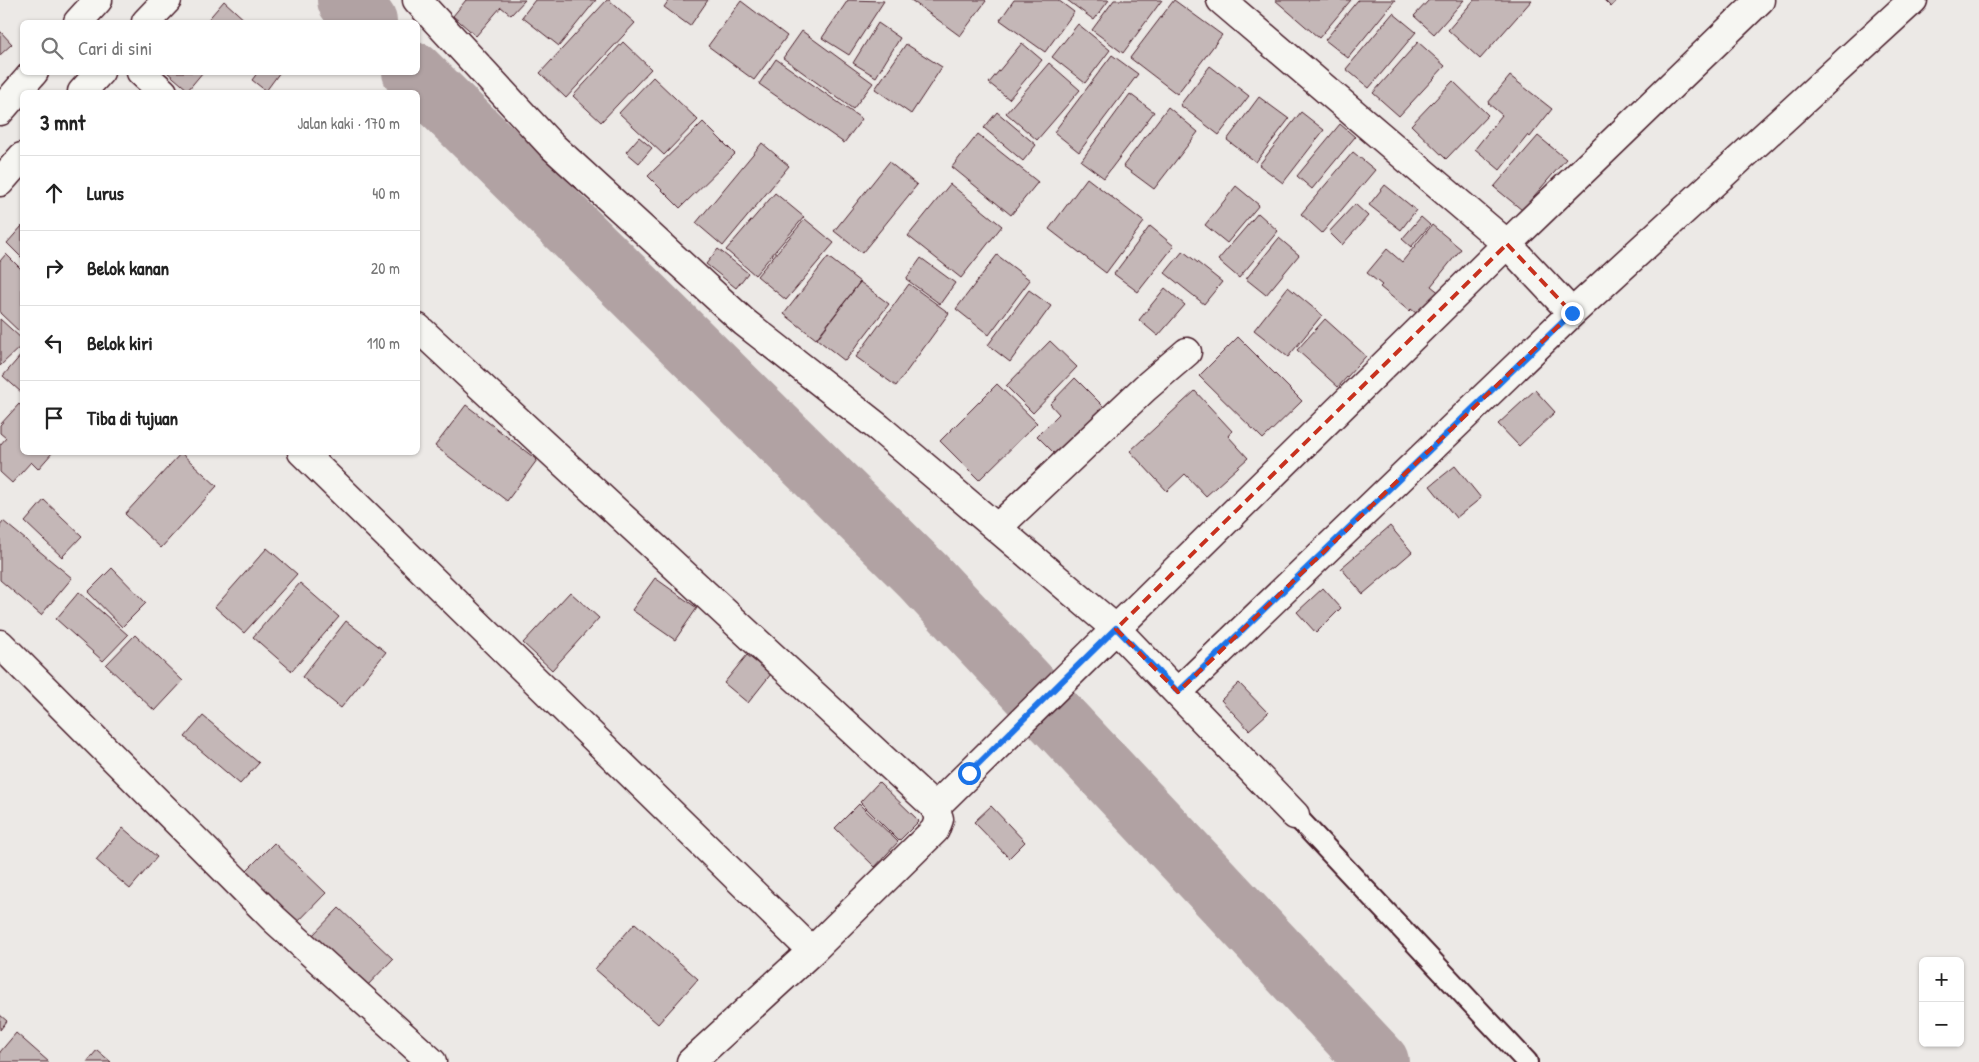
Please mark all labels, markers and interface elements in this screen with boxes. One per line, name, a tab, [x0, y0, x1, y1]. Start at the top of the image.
search box	[20, 20, 420, 75]
icon: search	[38, 34, 66, 62]
text: Cari di sini	[78, 35, 152, 61]
text: 3 mnt	[40, 108, 85, 137]
text: Jalan kaki · 170 m	[297, 112, 400, 134]
icon: ahead	[40, 179, 68, 207]
text: Lurus	[87, 180, 124, 206]
text: 40 m	[372, 182, 400, 204]
icon: right	[40, 254, 68, 282]
text: Belok kanan	[87, 255, 169, 281]
text: 20 m	[371, 257, 400, 279]
route end	[1561, 302, 1584, 325]
icon: left	[40, 329, 68, 357]
text: Belok kiri	[87, 330, 153, 356]
text: 110 m	[367, 332, 400, 354]
icon: arrive	[40, 404, 68, 432]
text: Tiba di tujuan	[87, 405, 178, 431]
route start	[958, 762, 981, 785]
map controls	[1919, 957, 1964, 1047]
button: +	[1919, 957, 1964, 1002]
button: −	[1919, 1002, 1964, 1047]

